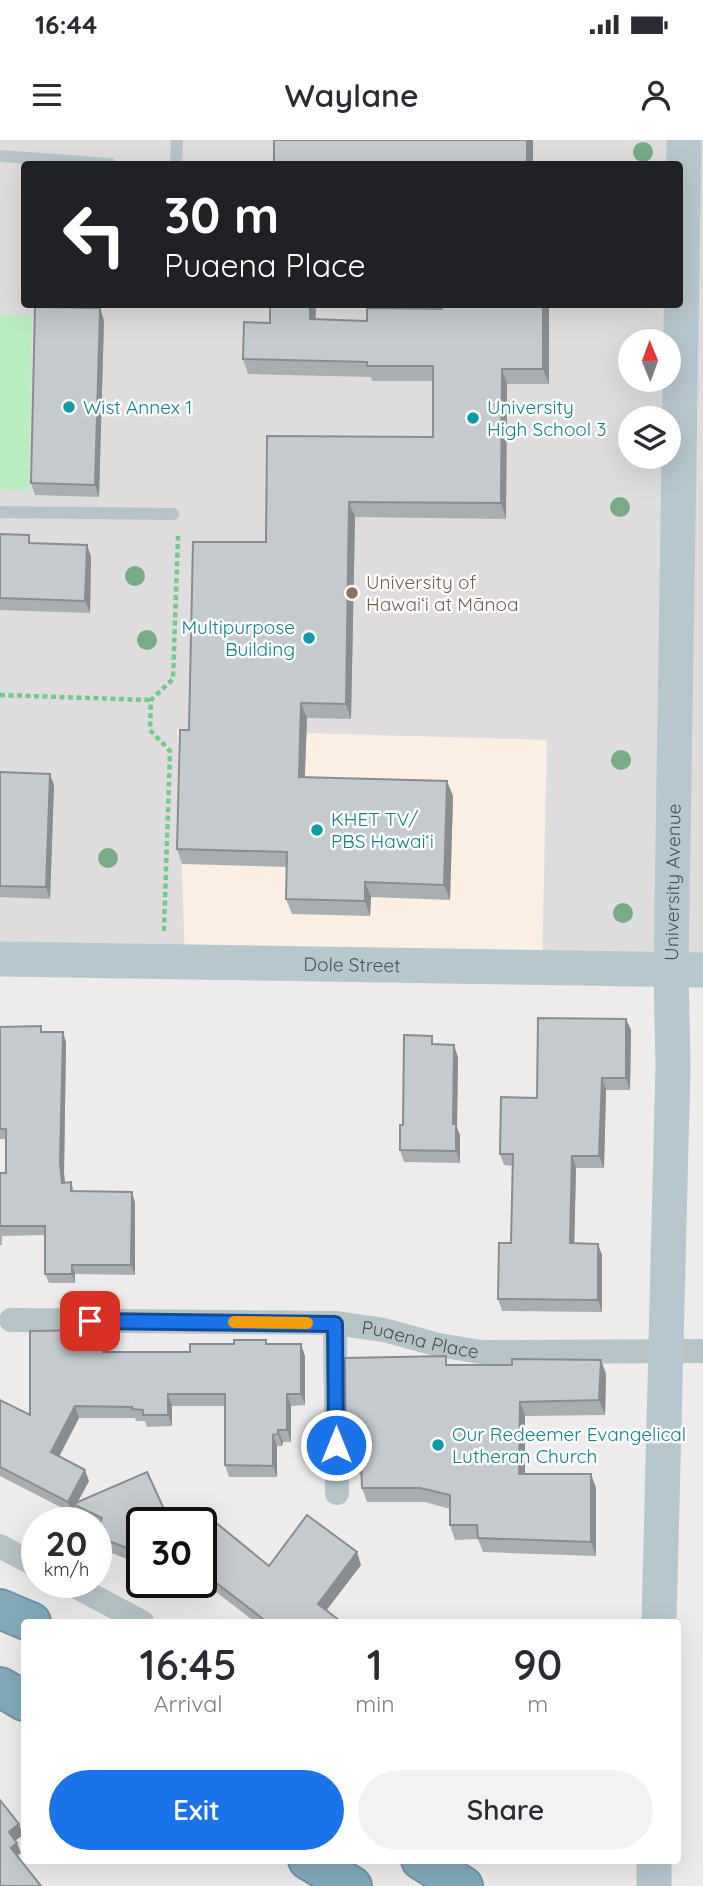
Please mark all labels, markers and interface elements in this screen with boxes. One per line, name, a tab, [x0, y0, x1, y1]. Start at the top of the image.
text: 16:44	[35, 8, 97, 41]
text: Waylane	[284, 75, 419, 115]
icon: menu	[28, 76, 66, 114]
icon: person	[637, 76, 675, 114]
text: 30 m	[164, 184, 279, 245]
icon: left	[49, 189, 140, 280]
text: Puaena Place	[164, 245, 366, 285]
north arrow	[618, 329, 681, 392]
map controls	[618, 329, 681, 469]
place label: Wist Annex 1	[83, 395, 192, 419]
place label: University High School 3	[487, 395, 606, 441]
marker: Wist Annex 1	[61, 399, 77, 415]
button: layers	[618, 406, 681, 469]
marker: University High School 3	[465, 410, 481, 426]
place label: University of Hawaiʻi at Mānoa	[366, 570, 518, 616]
marker: University of Hawaiʻi at Mānoa	[344, 585, 360, 601]
place label: Multipurpose Building	[181, 615, 295, 661]
marker: Multipurpose Building	[301, 630, 317, 646]
street label: University Avenue	[659, 803, 686, 961]
place label: KHET TV/ PBS Hawai‘i	[331, 807, 434, 853]
marker: KHET TV/ PBS Hawai‘i	[309, 822, 325, 838]
street label: Dole Street	[303, 952, 401, 977]
pin	[60, 1291, 120, 1351]
icon: arrive	[71, 1302, 109, 1340]
street label: Puaena Place	[360, 1315, 481, 1363]
position arrow	[299, 1408, 373, 1482]
place label: Our Redeemer Evangelical Lutheran Church	[452, 1422, 686, 1468]
marker: Our Redeemer Evangelical Lutheran Church	[430, 1437, 446, 1453]
speed limit sign: 30	[126, 1507, 217, 1598]
text: 20	[46, 1521, 87, 1565]
text: km/h	[44, 1558, 89, 1581]
text: 16:45	[140, 1638, 237, 1691]
text: 1	[367, 1638, 383, 1691]
text: 90	[513, 1638, 562, 1691]
text: Arrival	[154, 1689, 223, 1718]
text: min	[355, 1689, 394, 1718]
text: m	[527, 1689, 548, 1718]
button: Exit	[49, 1770, 344, 1850]
button: Share	[358, 1770, 653, 1850]

